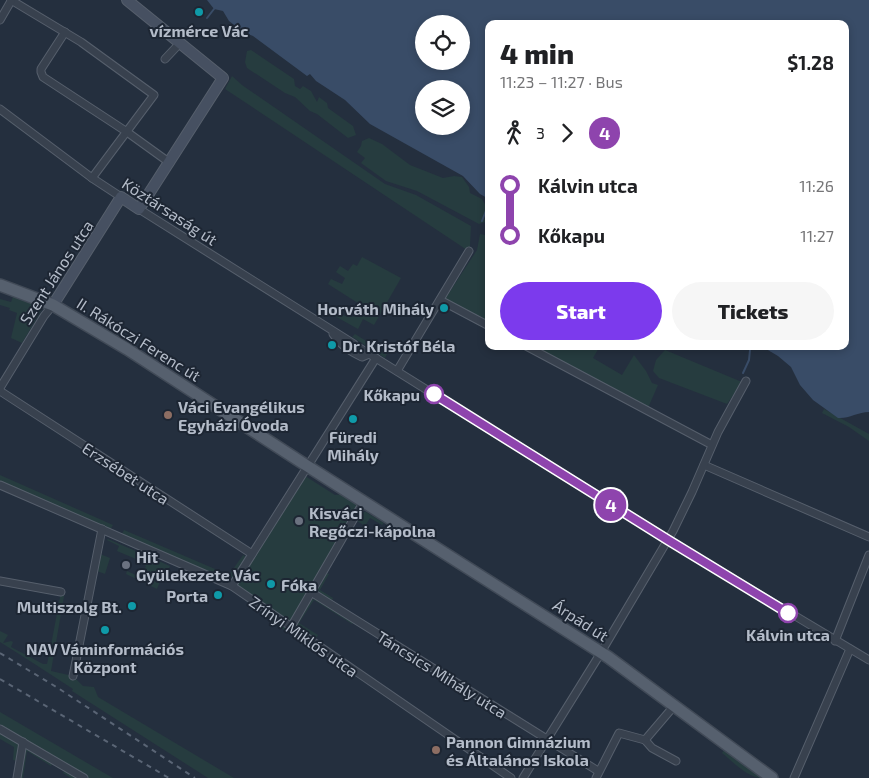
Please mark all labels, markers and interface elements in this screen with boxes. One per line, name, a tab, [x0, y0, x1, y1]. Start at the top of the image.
marker: vízmérce Vác	[193, 6, 205, 18]
map controls	[415, 15, 470, 135]
button: locate	[415, 15, 470, 70]
place label: vízmérce Vác	[150, 21, 248, 40]
text: 4 min	[500, 36, 574, 70]
text: $1.28	[787, 51, 834, 74]
text: 11:23 – 11:27 · Bus	[500, 72, 623, 91]
button: layers	[415, 80, 470, 135]
icon: walk	[500, 119, 528, 147]
icon: forward	[553, 119, 581, 147]
text: 4	[599, 122, 610, 144]
text: 3	[536, 123, 545, 142]
street label: Köztársaság út	[119, 173, 221, 249]
text: Kálvin utca	[538, 174, 638, 197]
text: 11:26	[799, 176, 834, 195]
street label: Szent János utca	[15, 216, 97, 328]
text: Kőkapu	[538, 224, 605, 247]
text: 11:27	[800, 226, 834, 245]
button: Start	[500, 282, 662, 340]
button: Tickets	[672, 282, 834, 340]
street label: II. Rákóczi Ferenc út	[74, 293, 204, 385]
place label: Horváth Mihály	[317, 299, 434, 319]
marker: Horváth Mihály	[438, 302, 450, 314]
place label: Dr. Kristóf Béla	[342, 336, 455, 355]
marker: Dr. Kristóf Béla	[326, 339, 338, 351]
marker: Kőkapu	[424, 384, 444, 404]
place label: Kőkapu	[364, 385, 420, 404]
place label: Váci Evangélikus Egyházi Óvoda	[178, 397, 305, 435]
marker: Váci Evangélikus Egyházi Óvoda	[162, 409, 174, 421]
marker: Füredi Mihály	[347, 413, 359, 425]
place label: Füredi Mihály	[327, 427, 379, 465]
street label: Erzsébet utca	[79, 438, 173, 508]
line badge: 4	[595, 489, 627, 521]
text: 4	[605, 494, 617, 516]
place label: Kisváci Regőczi-kápolna	[309, 503, 436, 540]
marker: Kisváci Regőczi-kápolna	[293, 515, 305, 527]
place label: Hit Gyülekezete Vác	[136, 547, 260, 585]
marker: Hit Gyülekezete Vác	[120, 559, 132, 571]
place label: Fóka	[281, 575, 317, 594]
marker: Fóka	[265, 578, 277, 590]
place label: Porta	[166, 586, 208, 605]
marker: Porta	[212, 589, 224, 601]
street label: Zrínyi Miklós utca	[246, 591, 362, 681]
street label: Árpád út	[550, 595, 612, 645]
place label: Multiszolg Bt.	[17, 597, 122, 616]
marker: Multiszolg Bt.	[126, 600, 138, 612]
marker: Kálvin utca	[778, 603, 798, 623]
marker: NAV Váminformációs Központ	[99, 624, 111, 636]
place label: Kálvin utca	[746, 625, 830, 644]
street label: Táncsics Mihály utca	[374, 626, 510, 722]
place label: NAV Váminformációs Központ	[26, 639, 184, 676]
place label: Pannon Gimnázium és Általános Iskola	[446, 732, 591, 769]
marker: Pannon Gimnázium és Általános Iskola	[430, 744, 442, 756]

